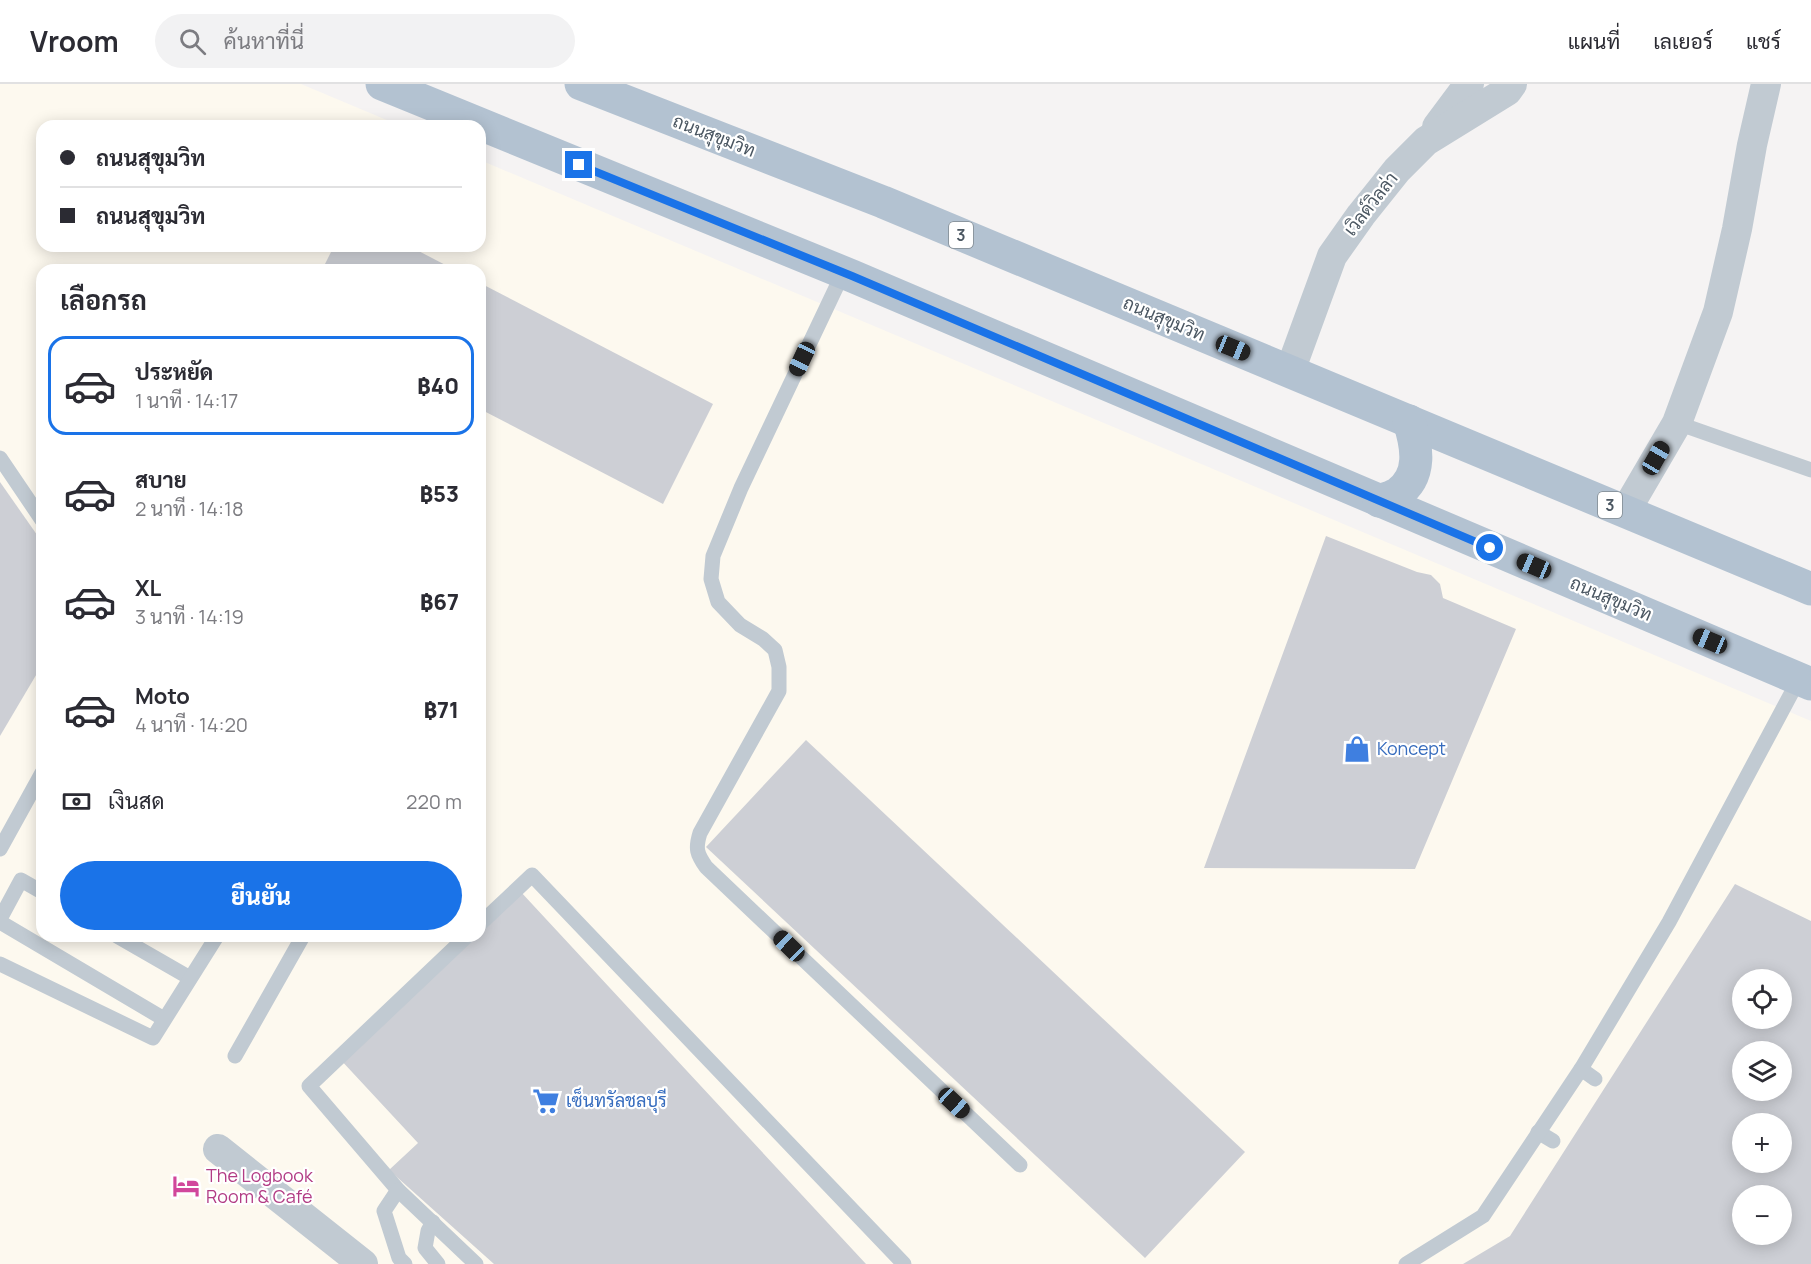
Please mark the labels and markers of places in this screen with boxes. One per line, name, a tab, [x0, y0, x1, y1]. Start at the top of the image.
shop icon: Koncept	[1342, 734, 1372, 764]
place label: Koncept	[1377, 736, 1446, 760]
supermarket icon: เซ็นทรัลชลบุรี	[531, 1086, 561, 1116]
place label: เซ็นทรัลชลบุรี	[566, 1087, 667, 1113]
place label: The Logbook Room & Café	[206, 1163, 314, 1208]
hotel icon: The Logbook Room & Café	[171, 1171, 201, 1201]

